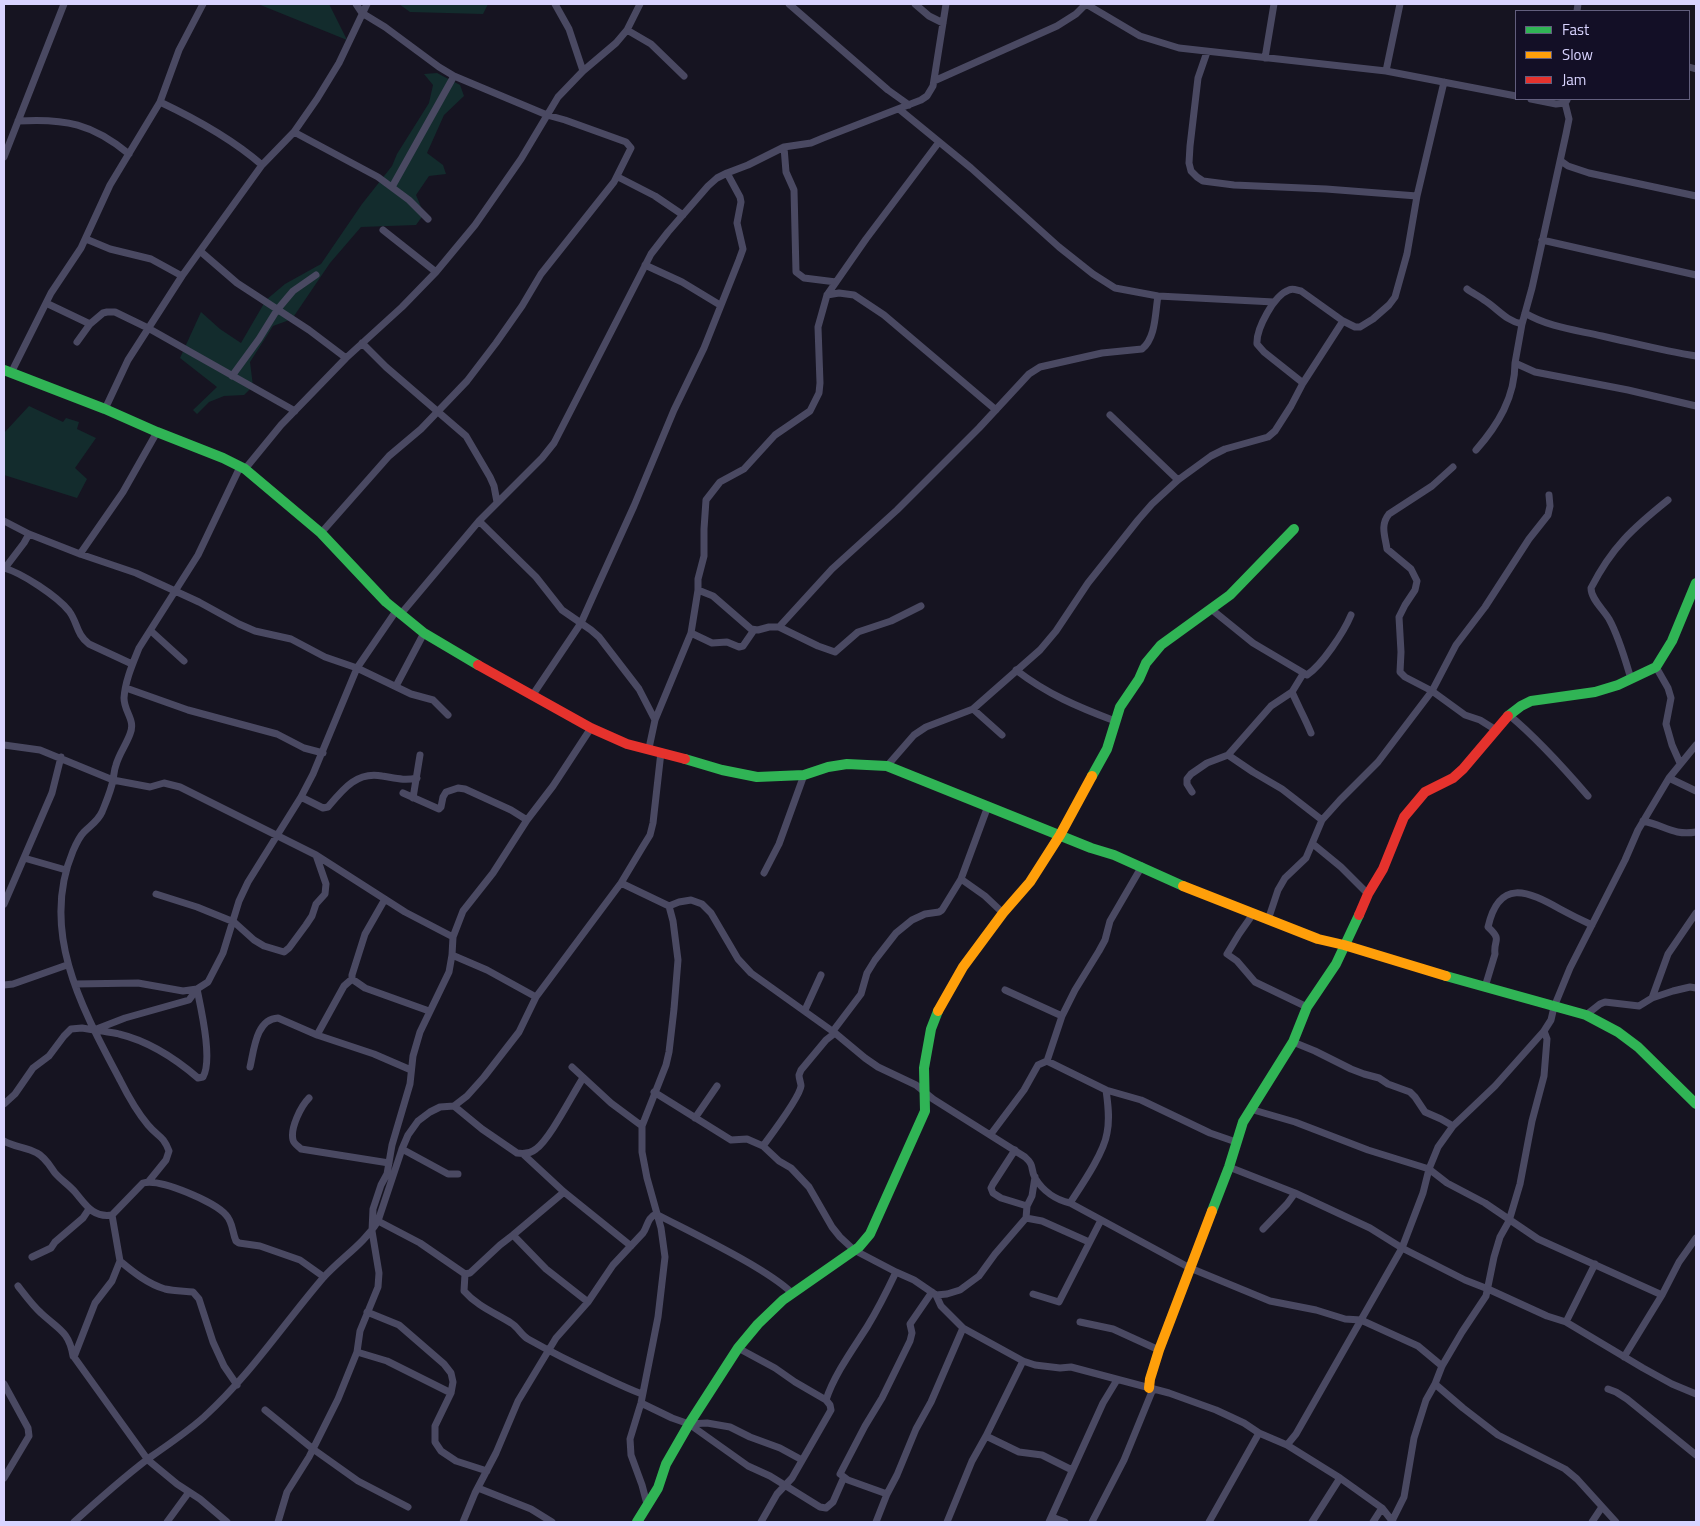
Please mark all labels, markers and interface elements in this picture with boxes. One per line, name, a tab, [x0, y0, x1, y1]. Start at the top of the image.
legend	[1515, 10, 1690, 100]
text: Fast	[1562, 18, 1589, 41]
text: Slow	[1562, 43, 1593, 66]
text: Jam	[1562, 68, 1586, 91]

